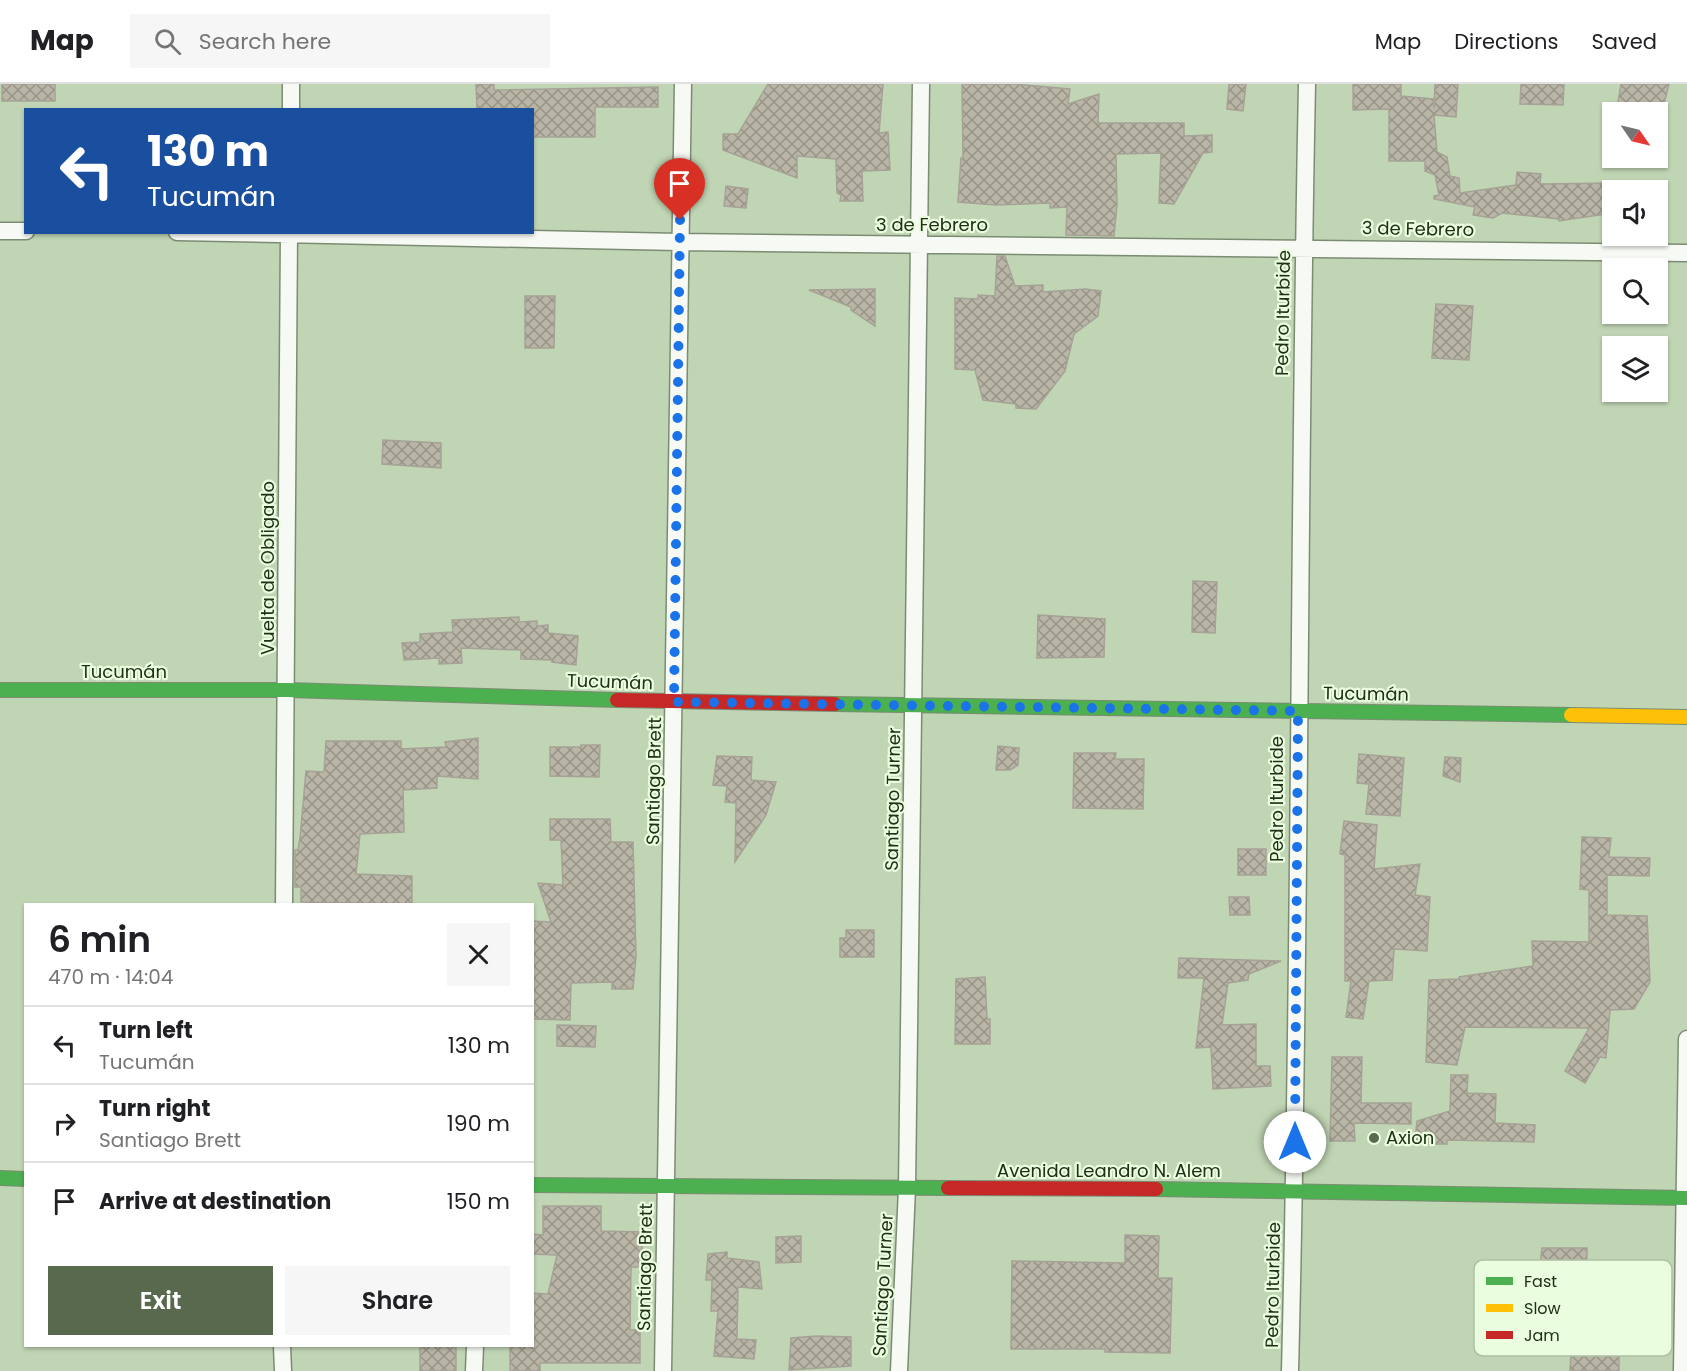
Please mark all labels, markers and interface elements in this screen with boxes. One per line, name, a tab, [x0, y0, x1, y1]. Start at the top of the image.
search box	[130, 14, 550, 68]
text: Map	[30, 21, 94, 60]
icon: search	[151, 25, 184, 58]
text: Search here	[199, 26, 331, 57]
text: Map	[1375, 27, 1421, 56]
text: Directions	[1454, 27, 1558, 56]
text: Saved	[1591, 27, 1657, 56]
north arrow	[1602, 102, 1668, 168]
map controls	[1602, 102, 1668, 402]
text: 130 m	[147, 122, 269, 181]
icon: left	[48, 132, 126, 210]
pin	[654, 158, 705, 220]
icon: arrive	[663, 167, 696, 200]
text: Tucumán	[147, 178, 276, 215]
button: sound	[1602, 180, 1668, 246]
street label: 3 de Febrero	[876, 212, 988, 237]
street label: 3 de Febrero	[1362, 215, 1474, 242]
street label: Pedro Iturbide	[1269, 250, 1296, 376]
button: search	[1602, 258, 1668, 324]
button: layers	[1602, 336, 1668, 402]
street label: Vuelta de Obligado	[255, 481, 280, 655]
street label: Tucumán	[81, 659, 167, 684]
street label: Tucumán	[567, 668, 653, 695]
street label: Tucumán	[1323, 680, 1409, 707]
street label: Santiago Brett	[640, 717, 667, 845]
street label: Santiago Turner	[879, 727, 906, 871]
street label: Pedro Iturbide	[1264, 736, 1289, 862]
text: 6 min	[48, 914, 151, 965]
button: close	[447, 923, 510, 986]
text: 470 m · 14:04	[48, 963, 173, 991]
text: Turn left	[99, 1015, 193, 1046]
icon: left	[48, 1029, 81, 1062]
text: 130 m	[448, 1030, 510, 1061]
text: Tucumán	[99, 1048, 194, 1076]
text: Turn right	[99, 1093, 210, 1124]
icon: right	[48, 1107, 81, 1140]
text: 190 m	[447, 1108, 510, 1139]
position arrow	[1263, 1110, 1327, 1174]
place label: Axion	[1386, 1125, 1434, 1150]
text: Santiago Brett	[99, 1126, 241, 1154]
marker: Axion	[1367, 1131, 1381, 1145]
street label: Avenida Leandro N. Alem	[997, 1158, 1221, 1183]
icon: arrive	[48, 1185, 81, 1218]
text: Arrive at destination	[99, 1186, 331, 1217]
text: 150 m	[447, 1186, 510, 1217]
street label: Santiago Brett	[631, 1203, 658, 1331]
street label: Santiago Turner	[866, 1213, 899, 1357]
street label: Pedro Iturbide	[1259, 1222, 1286, 1348]
legend	[1474, 1260, 1672, 1356]
button: Exit	[48, 1266, 273, 1335]
button: Share	[285, 1266, 510, 1335]
text: Fast	[1524, 1270, 1557, 1293]
text: Slow	[1524, 1297, 1561, 1320]
text: Jam	[1524, 1324, 1560, 1347]

